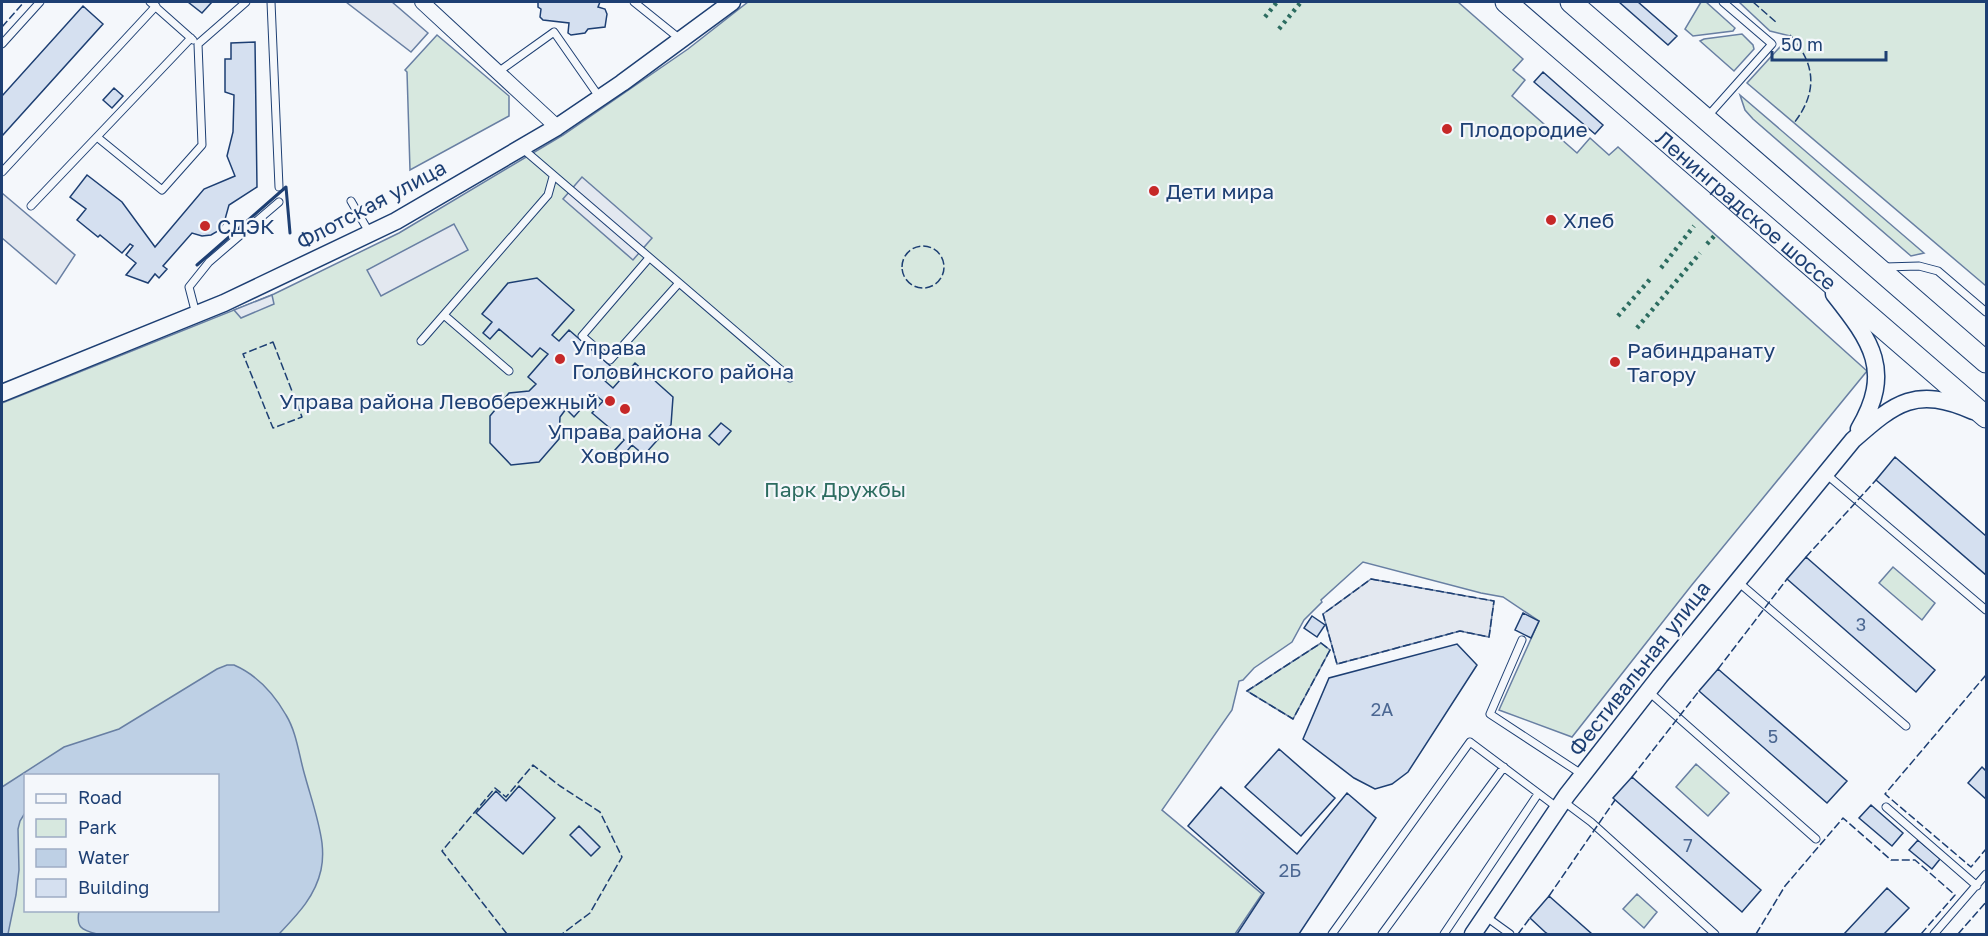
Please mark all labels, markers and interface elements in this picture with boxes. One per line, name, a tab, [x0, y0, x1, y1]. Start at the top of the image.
scale bar	[1772, 24, 1886, 62]
text: 50 m	[1781, 33, 1823, 55]
place label: Плодородие	[1459, 116, 1588, 142]
marker: Плодородие	[1440, 122, 1454, 136]
street label: Ленинградское шоссе	[1651, 125, 1842, 295]
street label: Флотская улица	[292, 154, 450, 254]
place label: Дети мира	[1166, 178, 1274, 204]
marker: Дети мира	[1147, 184, 1161, 198]
place label: Хлеб	[1563, 207, 1614, 233]
place label: СДЭК	[217, 213, 275, 239]
marker: Хлеб	[1544, 213, 1558, 227]
marker: СДЭК	[198, 219, 212, 233]
place label: Управа Головинского района	[572, 334, 794, 384]
place label: Рабиндранату Тагору	[1627, 337, 1775, 387]
marker: Управа Головинского района	[553, 352, 567, 366]
marker: Рабиндранату Тагору	[1608, 355, 1622, 369]
place label: Управа района Левобережный	[280, 388, 598, 414]
marker: Управа района Левобережный	[603, 394, 617, 408]
marker: Управа района Ховрино	[618, 402, 632, 416]
place label: Управа района Ховрино	[548, 418, 702, 468]
park label: Парк Дружбы	[764, 476, 906, 502]
street label: Фестивальная улица	[1562, 575, 1716, 761]
house number: 3	[1856, 613, 1866, 635]
house number: 2А	[1371, 698, 1393, 720]
house number: 5	[1768, 725, 1778, 747]
legend	[24, 774, 219, 912]
text: Road	[78, 786, 122, 808]
text: Park	[78, 816, 117, 838]
house number: 7	[1683, 834, 1693, 856]
text: Water	[78, 846, 129, 868]
house number: 2Б	[1279, 859, 1301, 881]
text: Building	[78, 876, 149, 898]

